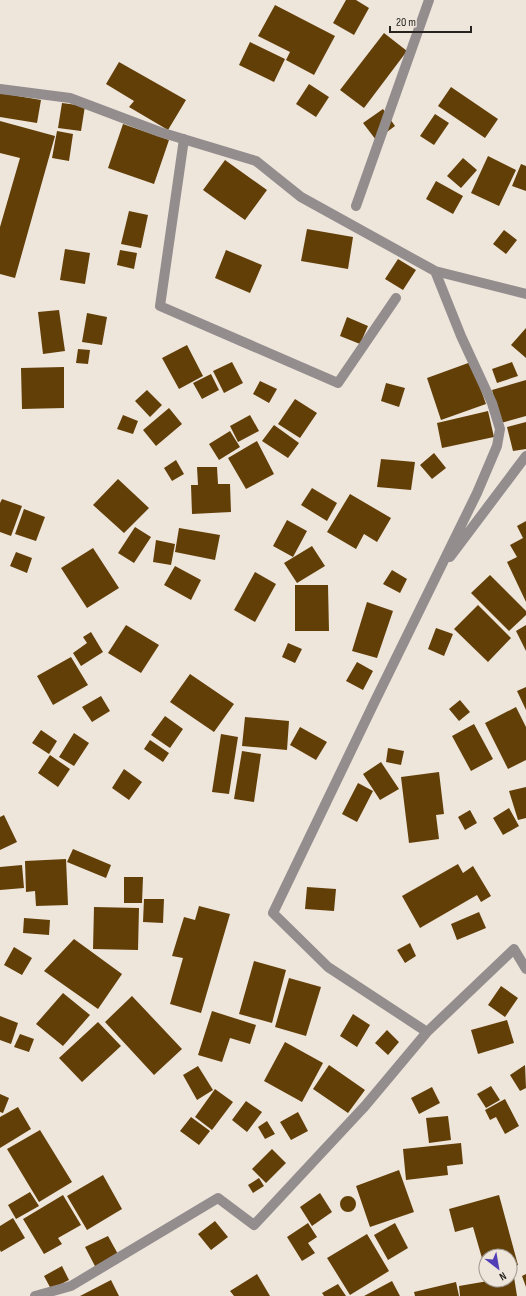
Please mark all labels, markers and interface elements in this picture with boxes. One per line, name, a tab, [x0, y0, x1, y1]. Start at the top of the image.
scale bar	[390, 8, 471, 34]
text: 20 m	[396, 15, 416, 30]
north arrow	[478, 1248, 518, 1288]
text: N	[497, 1269, 509, 1283]

